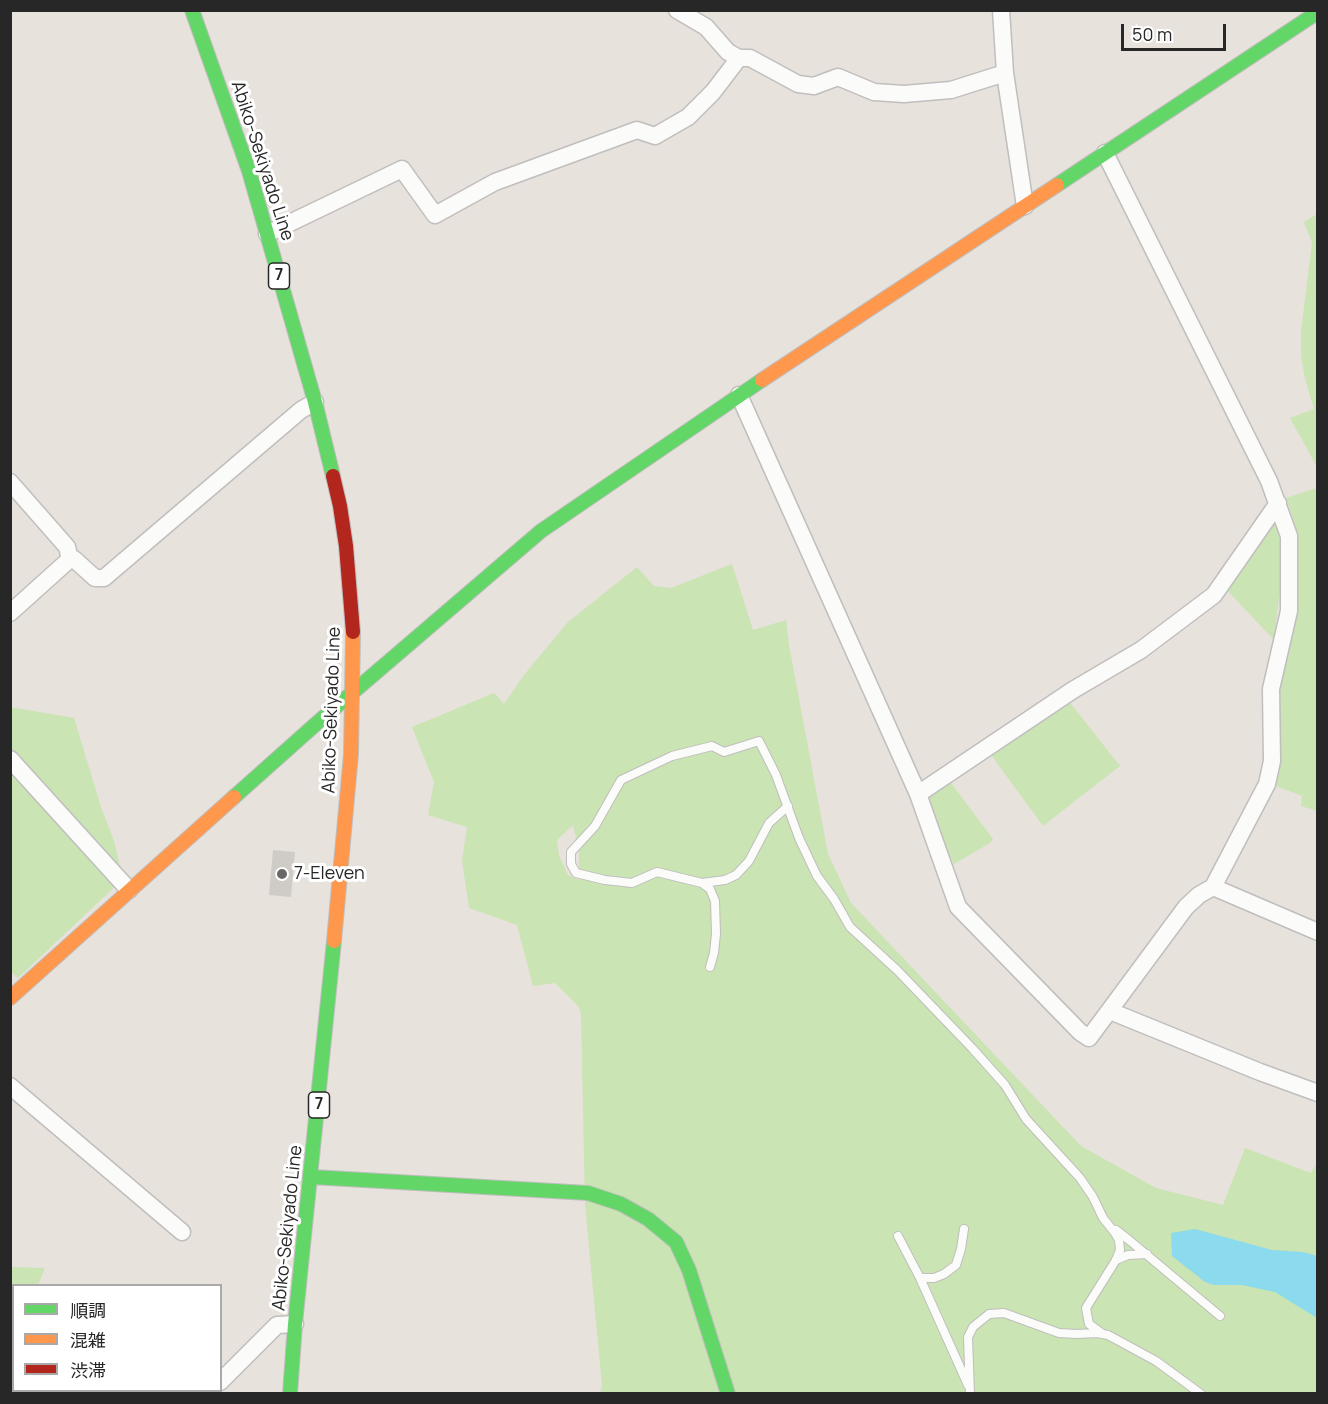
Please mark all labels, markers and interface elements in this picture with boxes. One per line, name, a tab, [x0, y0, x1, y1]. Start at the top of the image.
scale bar	[1124, 12, 1229, 50]
text: 50 m	[1132, 22, 1172, 46]
street label: Abiko-Sekiyado Line	[226, 78, 298, 244]
road number: 7	[268, 263, 290, 289]
street label: Abiko-Sekiyado Line	[318, 626, 346, 794]
place label: 7-Eleven	[294, 863, 365, 885]
marker: 7-Eleven	[275, 867, 289, 881]
road number: 7	[308, 1092, 330, 1118]
street label: Abiko-Sekiyado Line	[269, 1144, 307, 1312]
legend	[12, 1284, 222, 1392]
text: 順調	[70, 1298, 106, 1322]
text: 混雑	[70, 1328, 106, 1352]
text: 渋滞	[70, 1358, 106, 1382]

